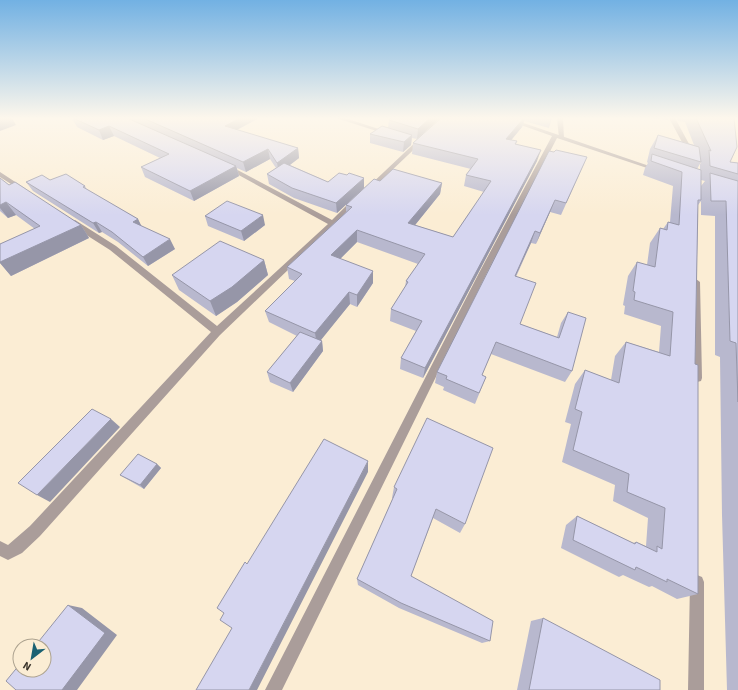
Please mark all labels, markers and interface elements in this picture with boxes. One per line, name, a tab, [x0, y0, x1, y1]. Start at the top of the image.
north arrow	[12, 638, 52, 678]
text: N	[20, 658, 34, 674]

